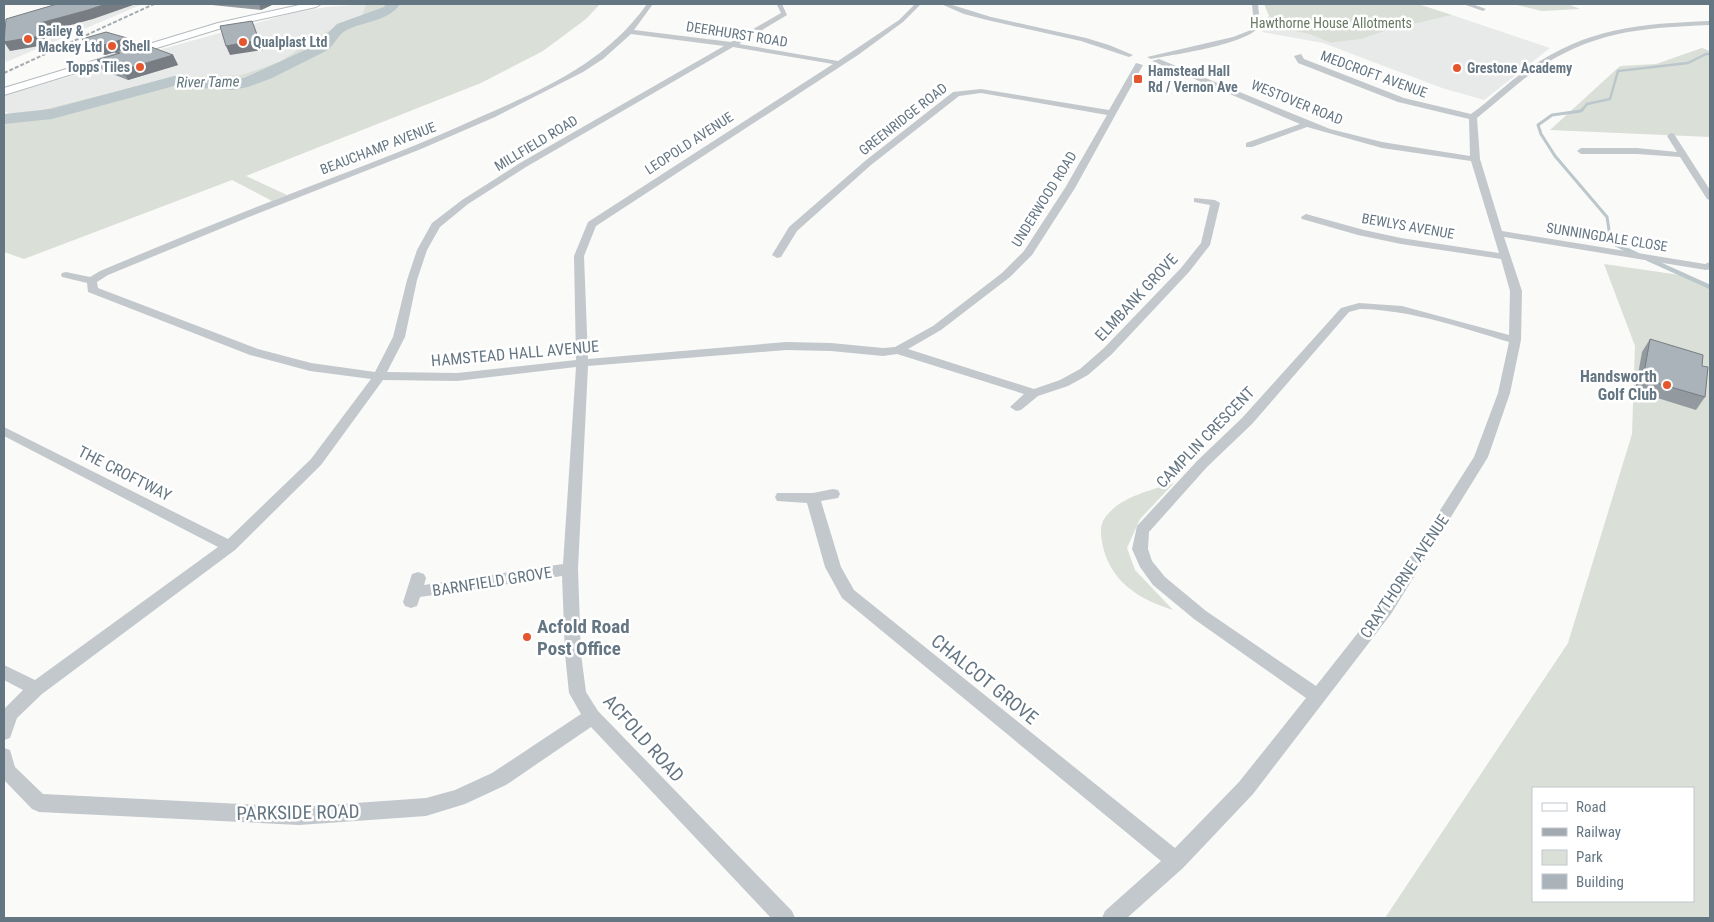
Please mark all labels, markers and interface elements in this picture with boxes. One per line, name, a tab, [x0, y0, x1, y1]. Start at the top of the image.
park label: Hawthorne House Allotments	[1250, 15, 1412, 31]
street label: DEERHURST ROAD	[685, 18, 789, 50]
place label: Bailey & Mackey Ltd	[38, 23, 102, 55]
marker: Bailey & Mackey Ltd	[22, 33, 34, 45]
place label: Qualplast Ltd	[253, 34, 327, 50]
marker: Qualplast Ltd	[237, 36, 249, 48]
place label: Shell	[122, 38, 150, 54]
marker: Shell	[106, 40, 118, 52]
street label: MEDCROFT AVENUE	[1319, 47, 1429, 101]
place label: Topps Tiles	[66, 59, 130, 75]
place label: Grestone Academy	[1467, 60, 1573, 76]
marker: Topps Tiles	[134, 61, 146, 73]
marker: Grestone Academy	[1451, 62, 1463, 74]
place label: Hamstead Hall Rd / Vernon Ave	[1148, 63, 1238, 95]
water label: River Tame	[176, 72, 240, 92]
marker: Hamstead Hall Rd / Vernon Ave	[1132, 73, 1144, 85]
street label: WESTOVER ROAD	[1249, 76, 1345, 128]
street label: GREENRIDGE ROAD	[856, 80, 950, 158]
street label: LEOPOLD AVENUE	[642, 109, 736, 177]
street label: MILLFIELD ROAD	[491, 112, 581, 174]
street label: BEAUCHAMP AVENUE	[318, 119, 438, 177]
street label: UNDERWOOD ROAD	[1008, 148, 1080, 250]
street label: BEWLYS AVENUE	[1360, 210, 1456, 242]
street label: SUNNINGDALE CLOSE	[1545, 220, 1669, 254]
street label: ELMBANK GROVE	[1091, 250, 1182, 345]
street label: HAMSTEAD HALL AVENUE	[430, 337, 600, 370]
place label: Handsworth Golf Club	[1580, 367, 1657, 404]
marker: Handsworth Golf Club	[1661, 379, 1673, 391]
street label: CAMPLIN CRESCENT	[1152, 383, 1258, 492]
street label: THE CROFTWAY	[75, 442, 175, 505]
street label: CRAYTHORNE AVENUE	[1356, 511, 1453, 642]
street label: BARNFIELD GROVE	[431, 563, 553, 600]
place label: Acfold Road Post Office	[537, 615, 630, 660]
street label: CHALCOT GROVE	[927, 629, 1043, 729]
marker: Acfold Road Post Office	[521, 631, 533, 643]
street label: ACFOLD ROAD	[598, 690, 689, 787]
legend	[1532, 787, 1694, 902]
text: Road	[1576, 798, 1606, 816]
street label: PARKSIDE ROAD	[236, 800, 360, 825]
text: Railway	[1576, 823, 1621, 841]
text: Park	[1576, 848, 1603, 866]
text: Building	[1576, 873, 1624, 891]

